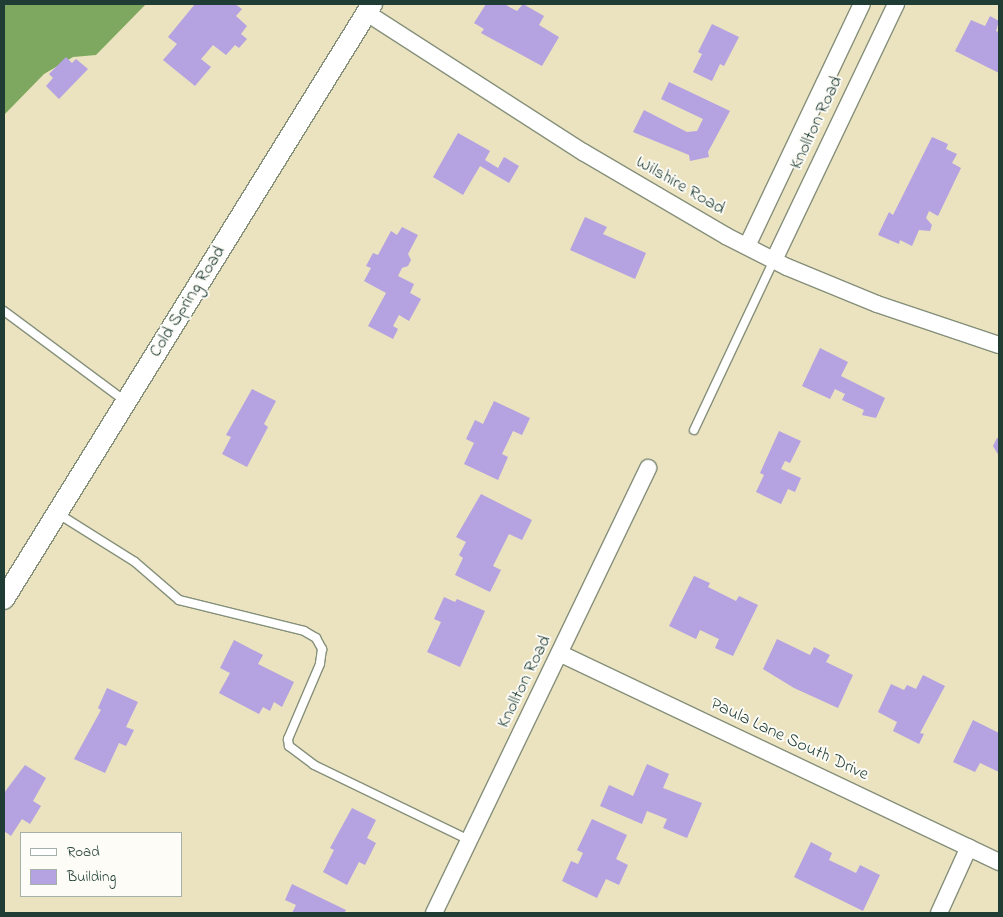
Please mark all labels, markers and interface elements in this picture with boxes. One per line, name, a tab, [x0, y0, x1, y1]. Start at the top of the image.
street label: Knollton Road	[786, 73, 848, 173]
street label: Wilshire Road	[632, 152, 728, 220]
street label: Cold Spring Road	[145, 242, 231, 362]
street label: Knollton Road	[493, 632, 557, 732]
street label: Paula Lane South Drive	[706, 694, 872, 786]
legend	[20, 832, 182, 897]
text: Road	[67, 841, 100, 863]
text: Building	[67, 866, 116, 888]

